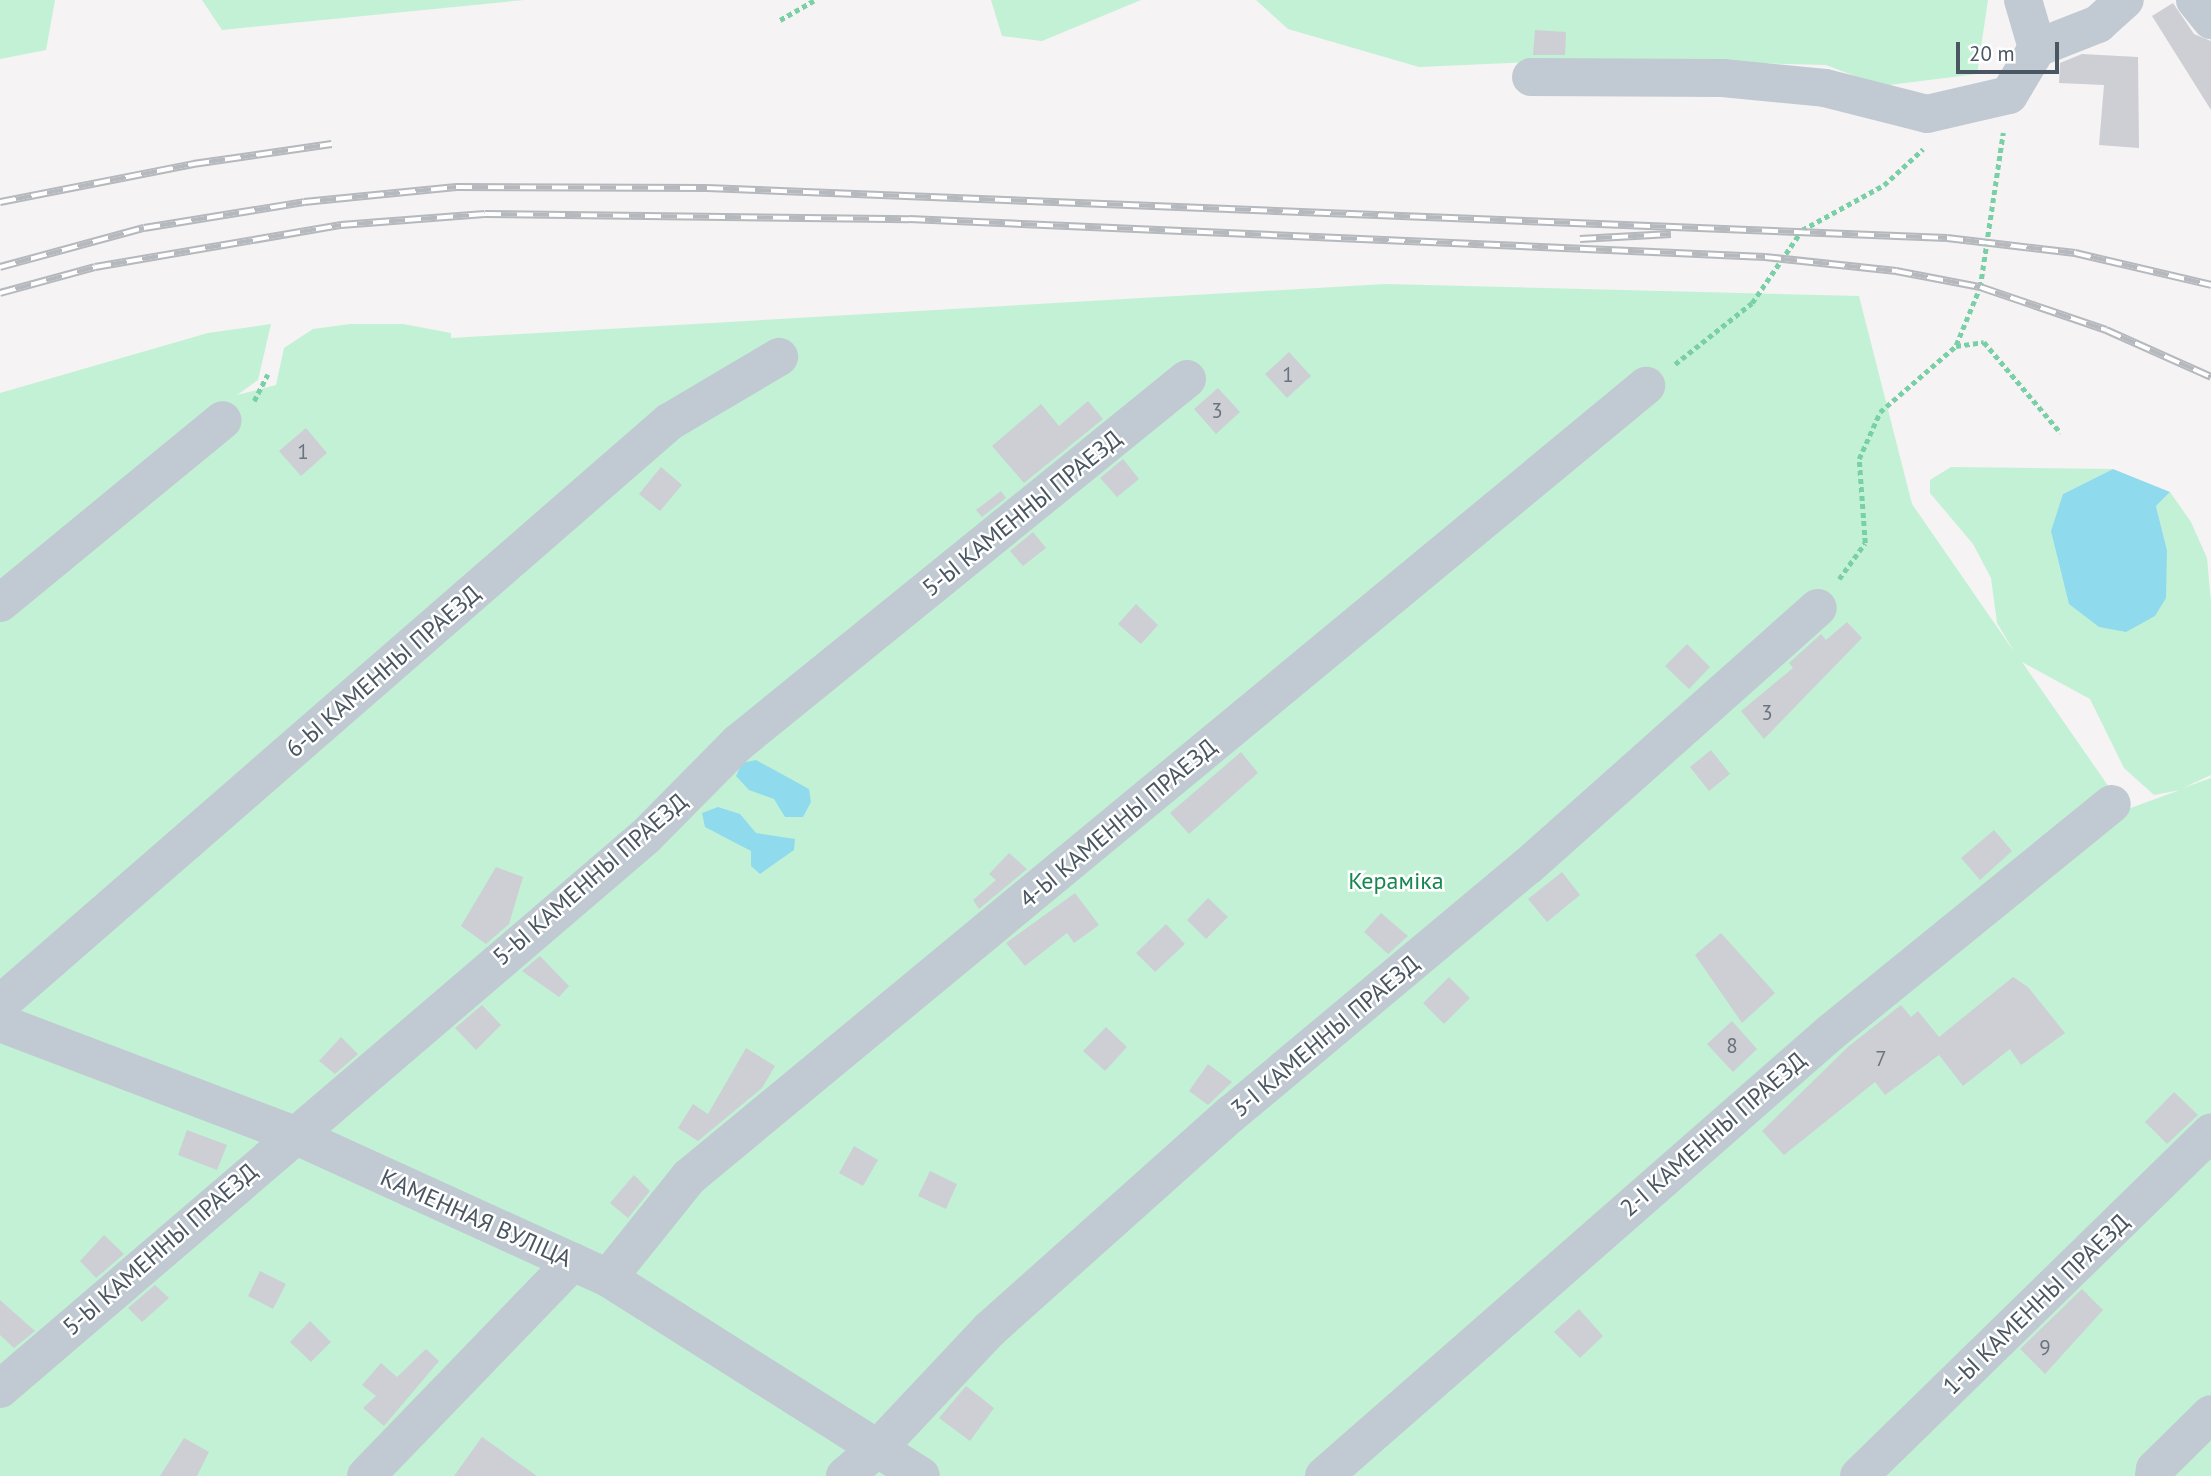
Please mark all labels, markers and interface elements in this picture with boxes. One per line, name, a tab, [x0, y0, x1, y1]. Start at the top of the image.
scale bar	[1959, 28, 2062, 72]
text: 20 m	[1969, 40, 2015, 67]
house number: 1	[1282, 362, 1294, 388]
house number: 3	[1211, 398, 1223, 424]
street label: 5-Ы КАМЕННЫ ПРАЕЗД	[917, 424, 1127, 602]
house number: 1	[297, 439, 309, 465]
street label: 6-Ы КАМЕННЫ ПРАЕЗД	[280, 579, 486, 763]
house number: 3	[1761, 700, 1773, 726]
street label: 4-Ы КАМЕННЫ ПРАЕЗД	[1014, 732, 1222, 914]
street label: 5-Ы КАМЕННЫ ПРАЕЗД	[487, 787, 693, 971]
park label: Кераміка	[1348, 867, 1444, 895]
street label: 3-І КАМЕННЫ ПРАЕЗД	[1225, 949, 1425, 1123]
house number: 8	[1726, 1033, 1738, 1059]
street label: 2-І КАМЕННЫ ПРАЕЗД	[1614, 1046, 1812, 1222]
house number: 7	[1875, 1046, 1887, 1072]
street label: 5-Ы КАМЕННЫ ПРАЕЗД	[57, 1157, 263, 1341]
street label: КАМЕННАЯ ВУЛІЦА	[376, 1163, 576, 1273]
street label: 1-Ы КАМЕННЫ ПРАЕЗД	[1937, 1208, 2135, 1400]
house number: 9	[2039, 1335, 2051, 1361]

